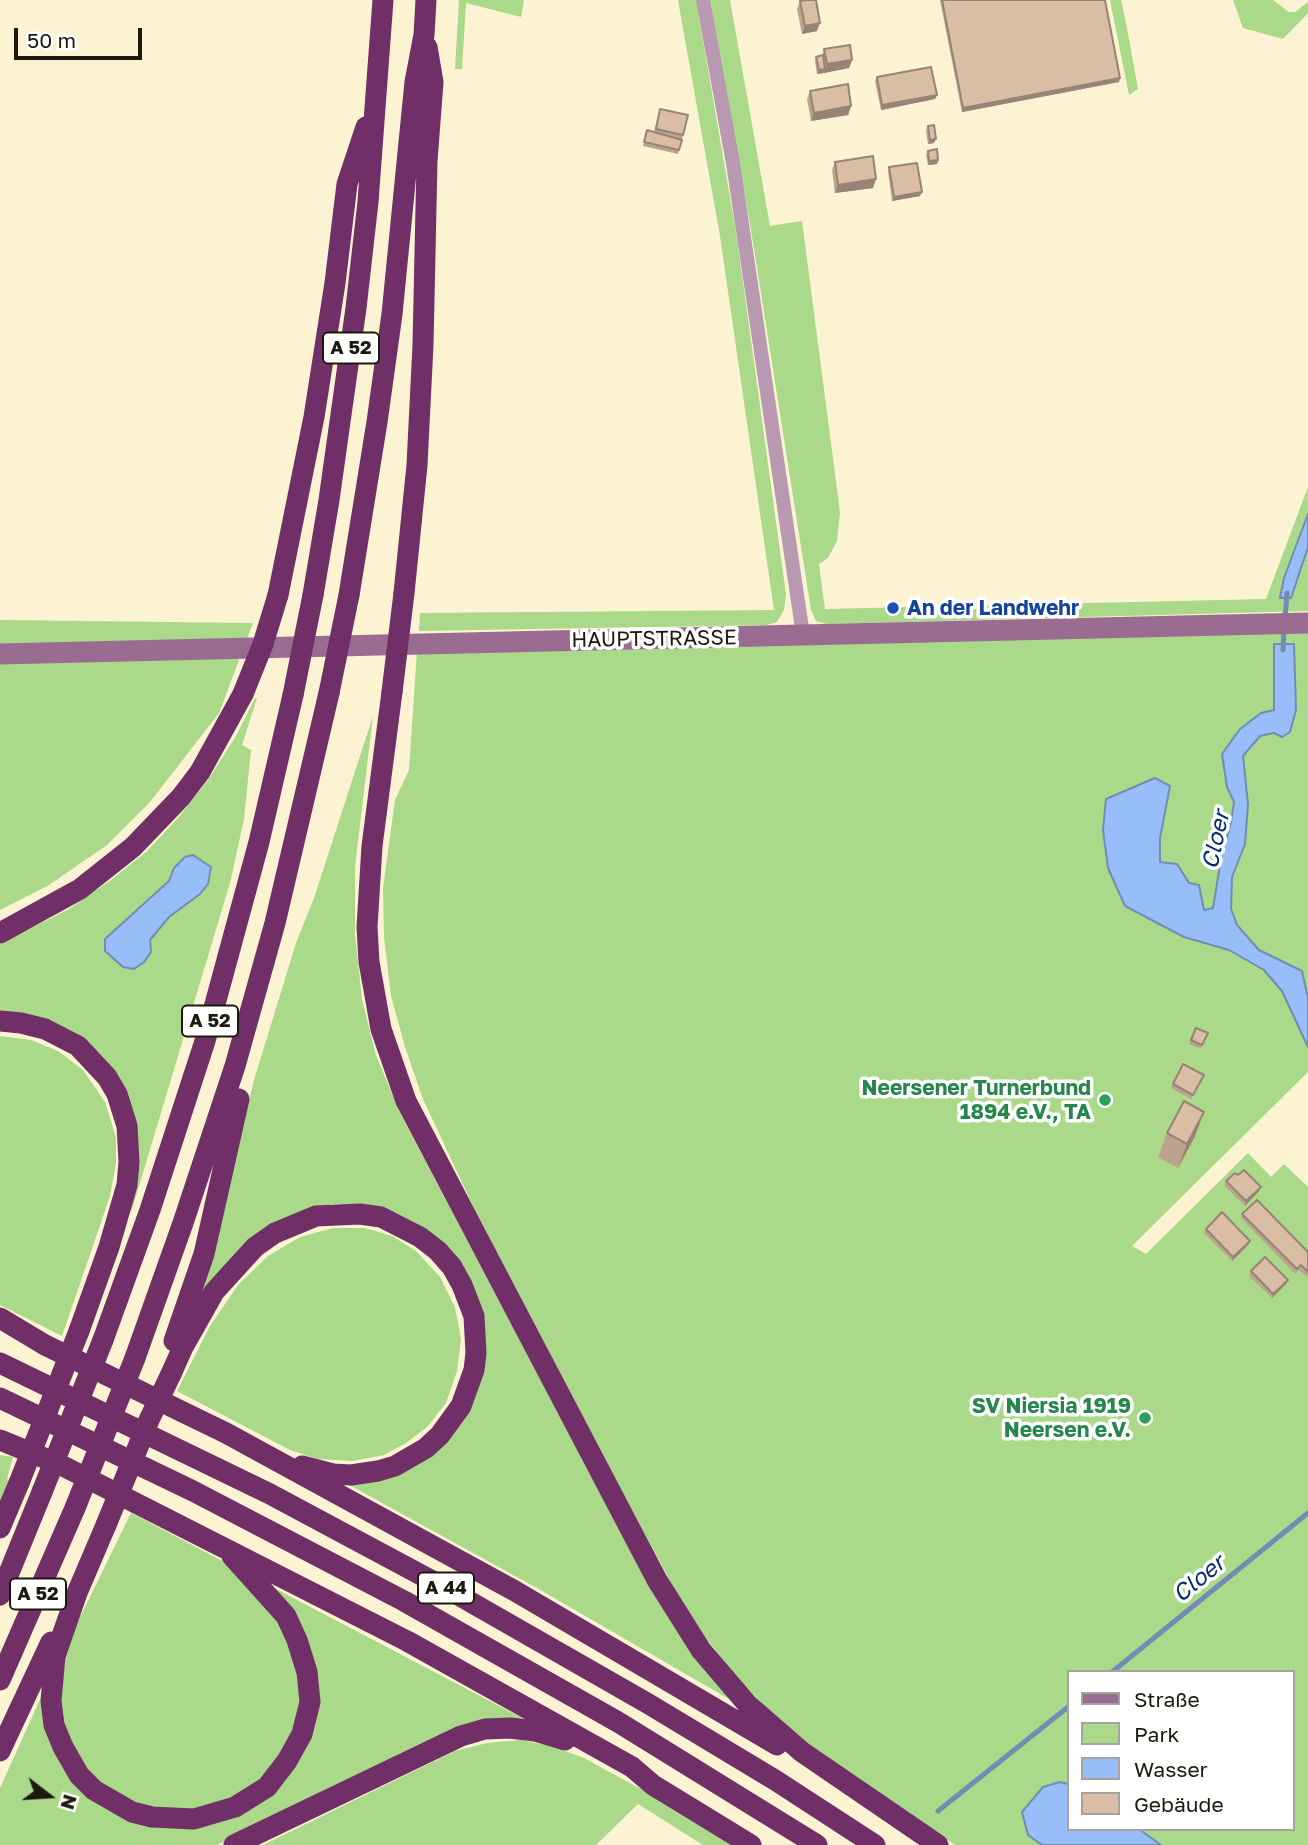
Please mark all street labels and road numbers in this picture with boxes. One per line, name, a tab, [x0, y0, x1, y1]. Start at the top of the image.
road number: A 52	[323, 332, 379, 364]
street label: HAUPTSTRASSE	[571, 625, 737, 653]
road number: A 52	[182, 1006, 238, 1036]
road number: A 44	[418, 1572, 474, 1604]
road number: A 52	[10, 1578, 66, 1610]

